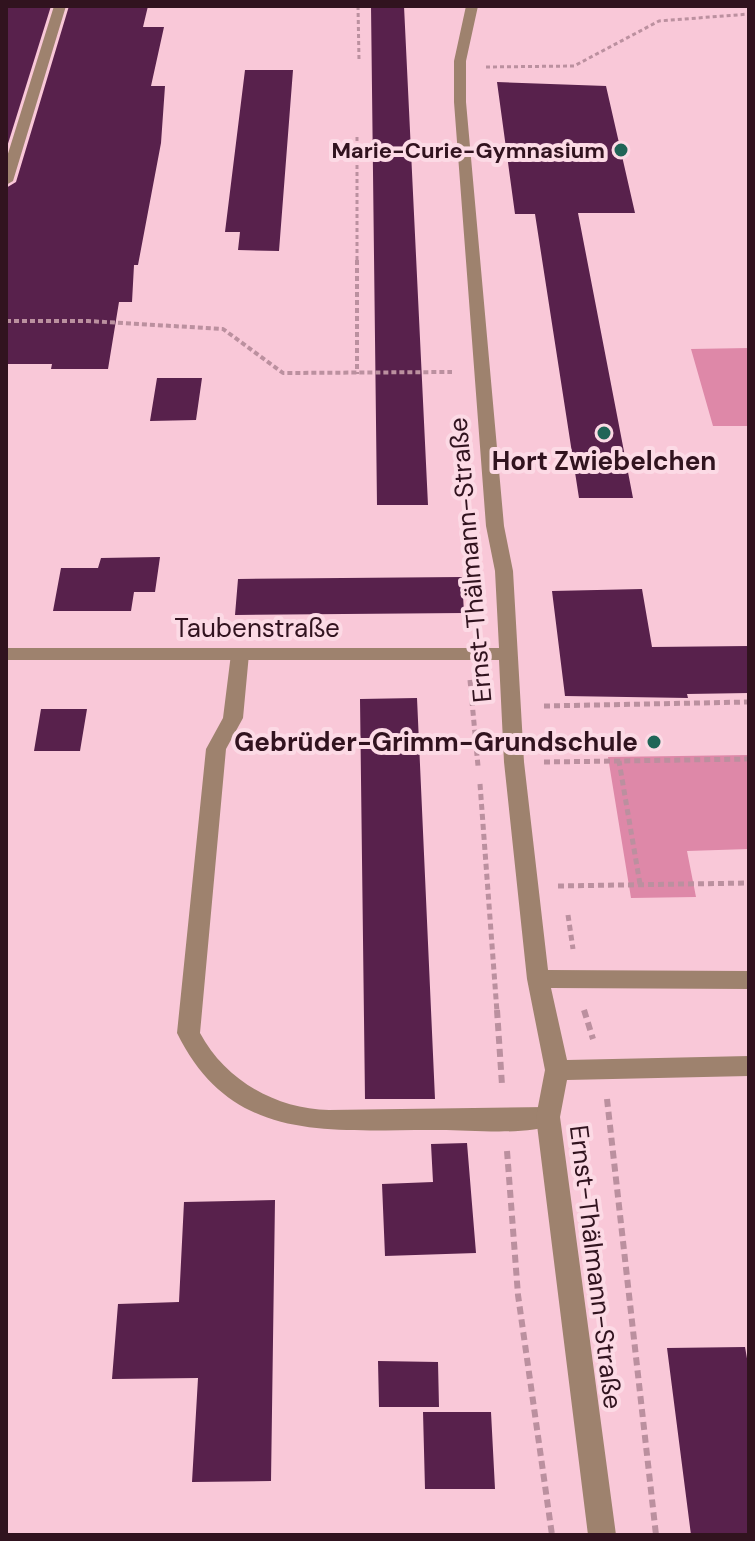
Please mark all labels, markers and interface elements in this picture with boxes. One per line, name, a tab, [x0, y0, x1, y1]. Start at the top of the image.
place label: Marie-Curie-Gymnasium	[331, 136, 605, 165]
marker: Marie-Curie-Gymnasium	[612, 141, 630, 159]
street label: Ernst-Thälmann-Straße	[441, 416, 499, 704]
marker: Hort Zwiebelchen	[595, 424, 613, 442]
place label: Hort Zwiebelchen	[492, 444, 716, 478]
street label: Taubenstraße	[174, 611, 340, 645]
place label: Gebrüder-Grimm-Grundschule	[234, 725, 638, 759]
marker: Gebrüder-Grimm-Grundschule	[645, 733, 663, 751]
street label: Ernst-Thälmann-Straße	[562, 1123, 630, 1411]

